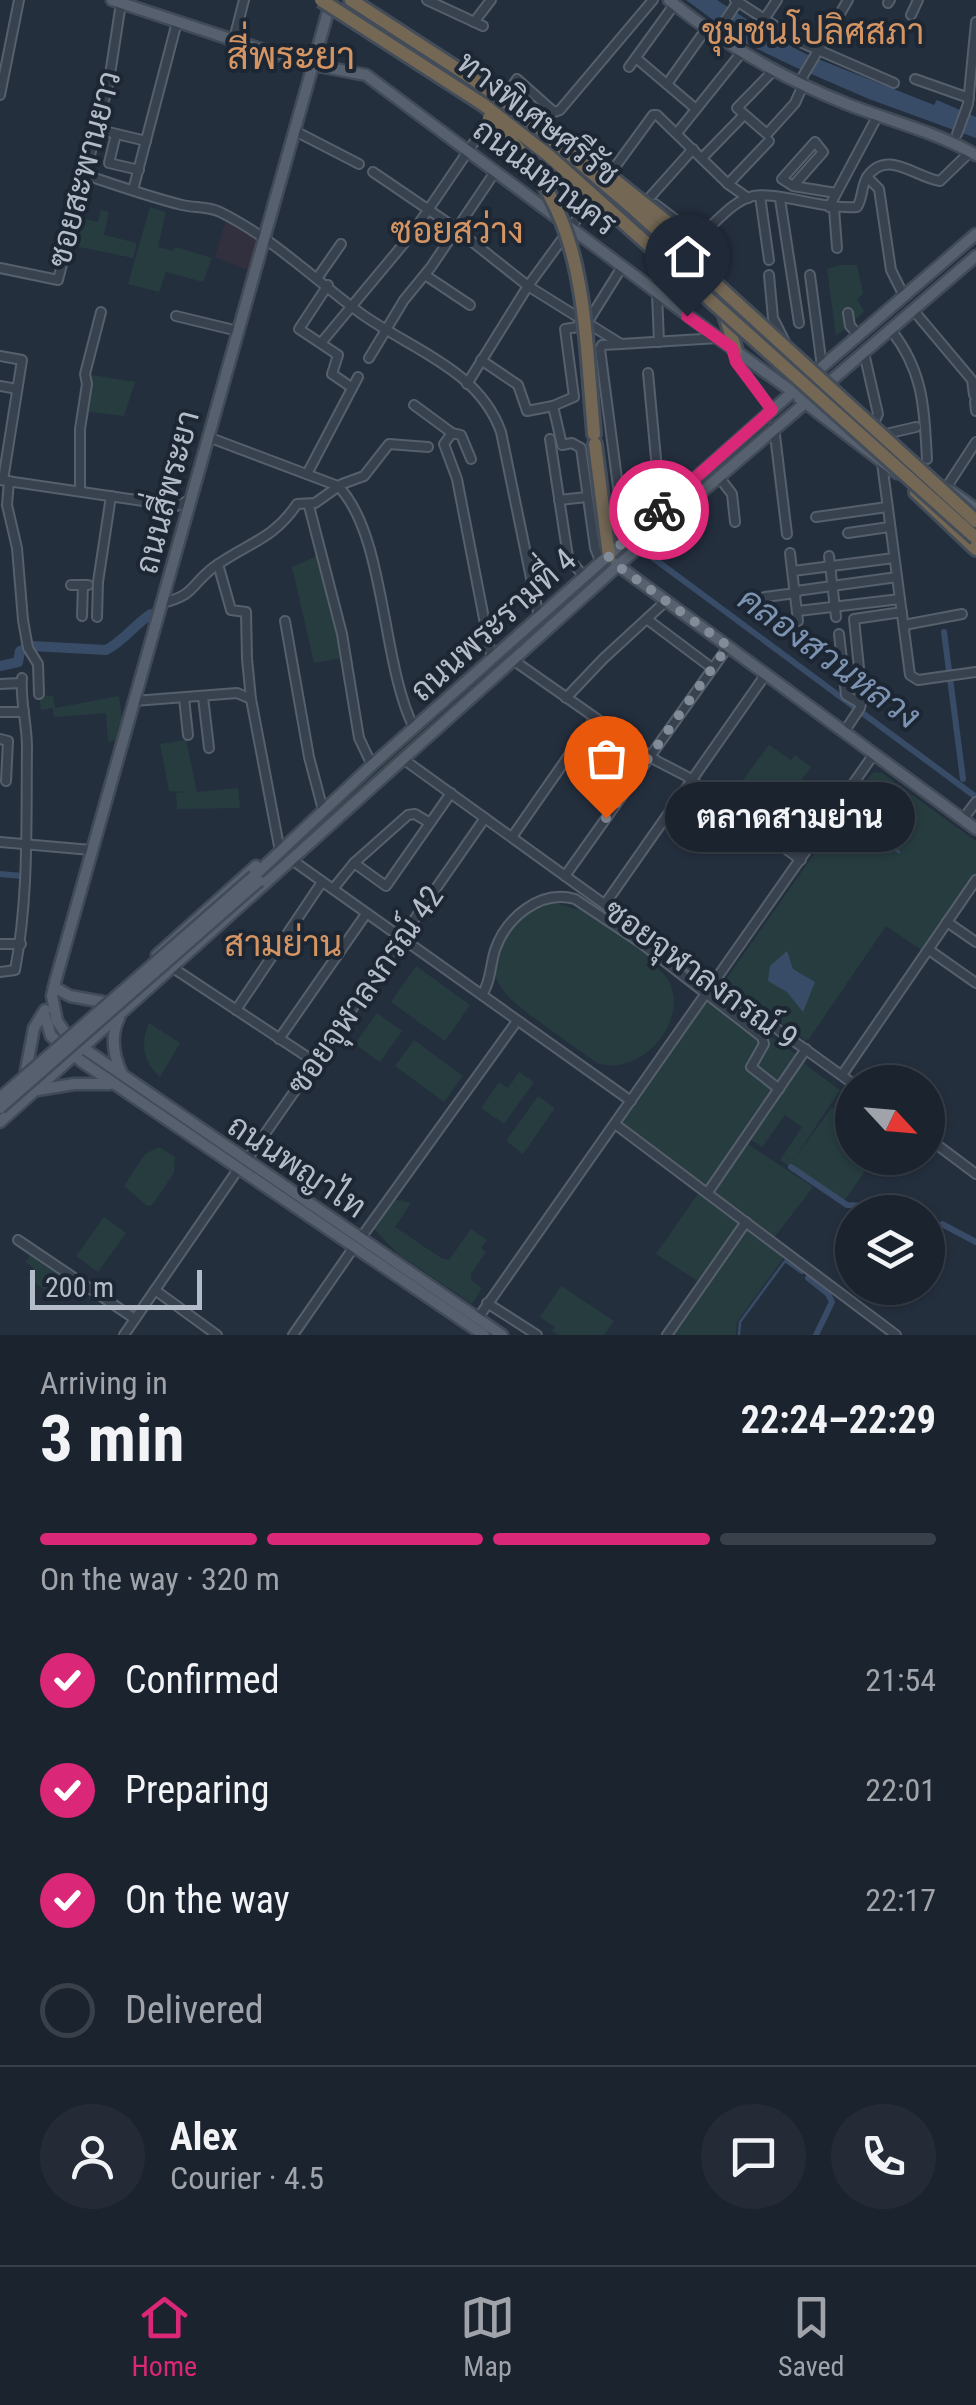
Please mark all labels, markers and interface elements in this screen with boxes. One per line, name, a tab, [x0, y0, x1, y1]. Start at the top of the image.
district label: ชุมชนโปลิศสภา	[702, 9, 924, 56]
district label: สี่พระยา	[227, 21, 355, 78]
street label: ทางพิเศษศรีรัช	[450, 42, 627, 193]
street label: ซอยสะพานยาว	[40, 67, 128, 271]
street label: ถนนมหานคร	[466, 111, 624, 243]
district label: ซอยสว่าง	[390, 210, 524, 252]
pin	[645, 214, 730, 317]
icon: home	[660, 229, 715, 284]
street label: ถนนสี่พระยา	[118, 404, 207, 578]
courier	[609, 460, 709, 560]
icon: bike	[632, 483, 687, 538]
street label: ถนนพระรามที่ 4	[396, 534, 584, 709]
water label: คลองสวนหลวง	[730, 578, 928, 738]
pin	[564, 716, 649, 819]
icon: bag	[579, 731, 634, 786]
callout: ตลาดสามย่าน	[666, 783, 916, 853]
text: ตลาดสามย่าน	[697, 798, 883, 836]
street label: ซอยจุฬาลงกรณ์ 42	[277, 877, 453, 1103]
street label: ซอยจุฬาลงกรณ์ 9	[595, 889, 806, 1059]
district label: สามย่าน	[224, 923, 342, 965]
north arrow	[835, 1065, 945, 1175]
map controls	[835, 1065, 945, 1305]
street label: ถนนพญาไท	[221, 1104, 374, 1226]
button: layers	[835, 1195, 945, 1305]
scale bar	[30, 1265, 202, 1310]
text: 200 m	[45, 1271, 114, 1304]
text: Arriving in	[40, 1364, 168, 1402]
text: 22:24–22:29	[741, 1398, 936, 1442]
text: 3 min	[40, 1401, 184, 1477]
text: On the way · 320 m	[40, 1560, 280, 1598]
icon: check	[40, 1653, 95, 1708]
text: Confirmed	[125, 1658, 280, 1702]
text: 21:54	[865, 1661, 936, 1699]
icon: check	[40, 1763, 95, 1818]
text: Preparing	[125, 1768, 270, 1812]
text: 22:01	[865, 1771, 936, 1809]
icon: check	[40, 1873, 95, 1928]
text: On the way	[125, 1878, 290, 1922]
text: 22:17	[865, 1881, 936, 1919]
text: Delivered	[125, 1988, 264, 2032]
button: person	[40, 2104, 145, 2209]
button: chat	[701, 2104, 806, 2209]
button: phone	[831, 2104, 936, 2209]
text: Alex	[170, 2115, 238, 2159]
text: Courier · 4.5	[170, 2159, 324, 2197]
tab: Home	[131, 2290, 197, 2383]
tab: Map	[460, 2290, 515, 2383]
tab: Saved	[778, 2290, 845, 2383]

